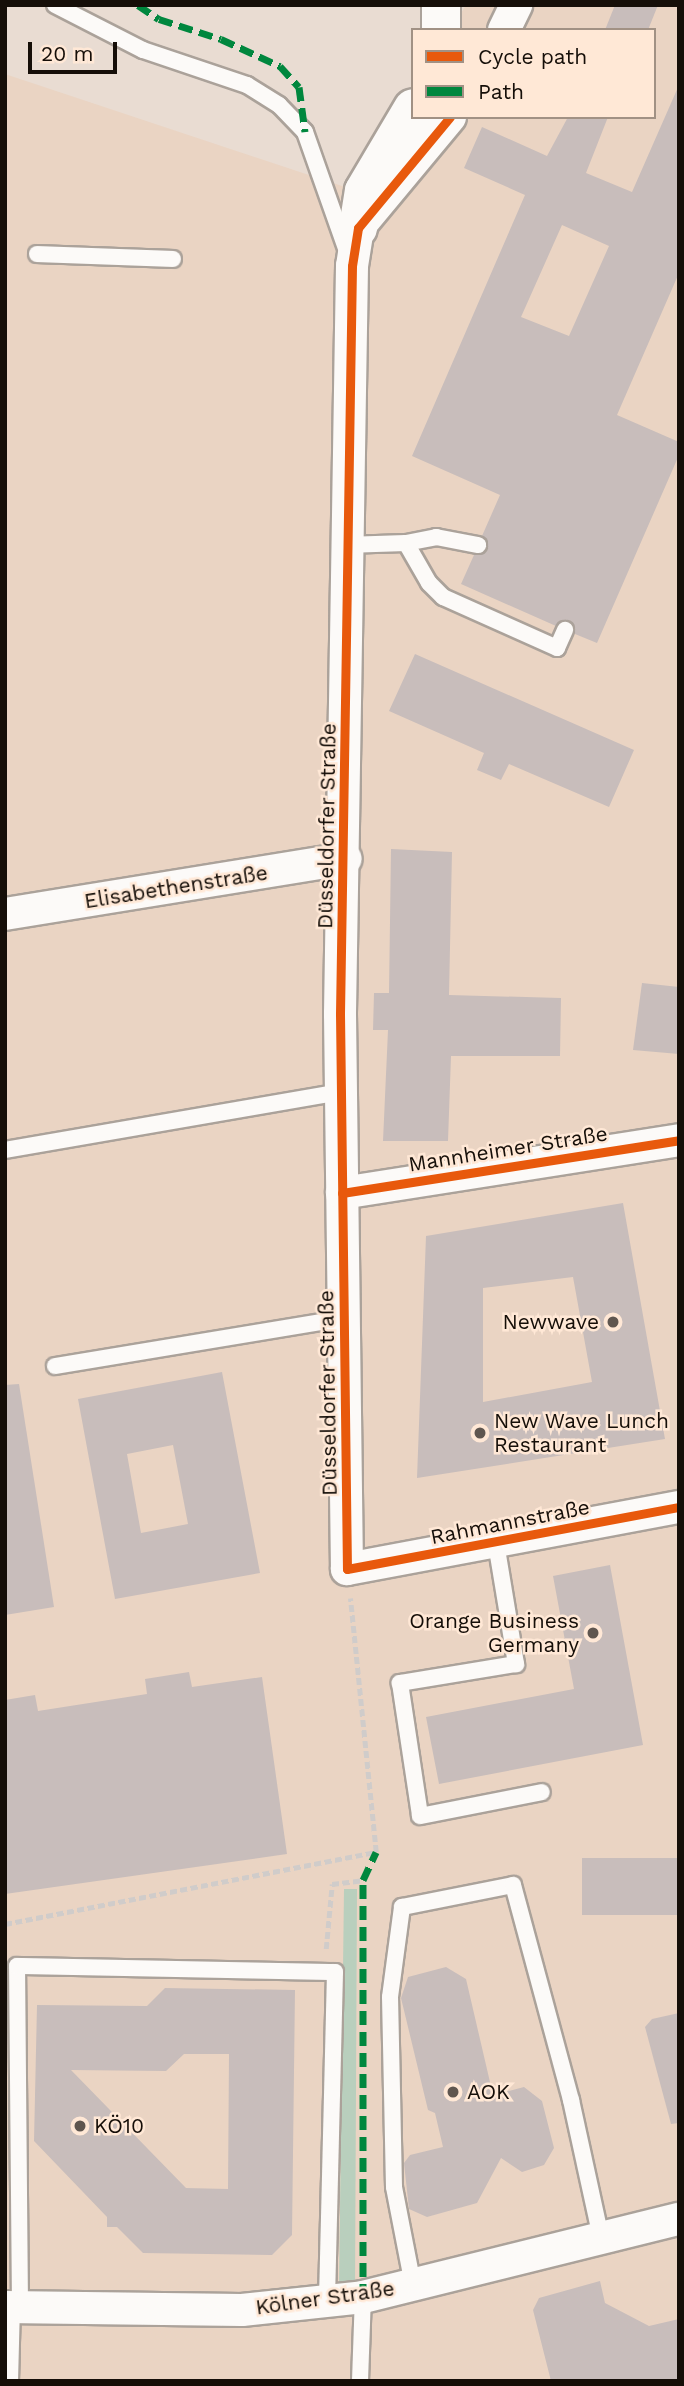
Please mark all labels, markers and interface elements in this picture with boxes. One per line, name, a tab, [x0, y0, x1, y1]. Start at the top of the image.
scale bar	[32, 28, 121, 72]
legend	[411, 28, 656, 119]
text: 20 m	[41, 41, 93, 66]
text: Cycle path	[478, 44, 587, 69]
text: Path	[478, 79, 524, 104]
street label: Düsseldorfer Straße	[313, 723, 341, 929]
street label: Elisabethenstraße	[82, 860, 270, 914]
street label: Mannheimer Straße	[406, 1121, 610, 1177]
street label: Düsseldorfer Straße	[314, 1290, 342, 1496]
place label: Newwave	[502, 1309, 599, 1335]
marker: Newwave	[605, 1314, 621, 1330]
place label: New Wave Lunch Restaurant	[494, 1408, 670, 1458]
marker: New Wave Lunch Restaurant	[472, 1425, 488, 1441]
street label: Rahmannstraße	[428, 1494, 592, 1550]
place label: Orange Business Germany	[409, 1608, 579, 1658]
marker: Orange Business Germany	[585, 1625, 601, 1641]
place label: AOK	[467, 2079, 510, 2105]
marker: AOK	[445, 2084, 461, 2100]
place label: KÖ10	[94, 2113, 144, 2139]
marker: KÖ10	[72, 2118, 88, 2134]
street label: Kölner Straße	[254, 2276, 396, 2320]

